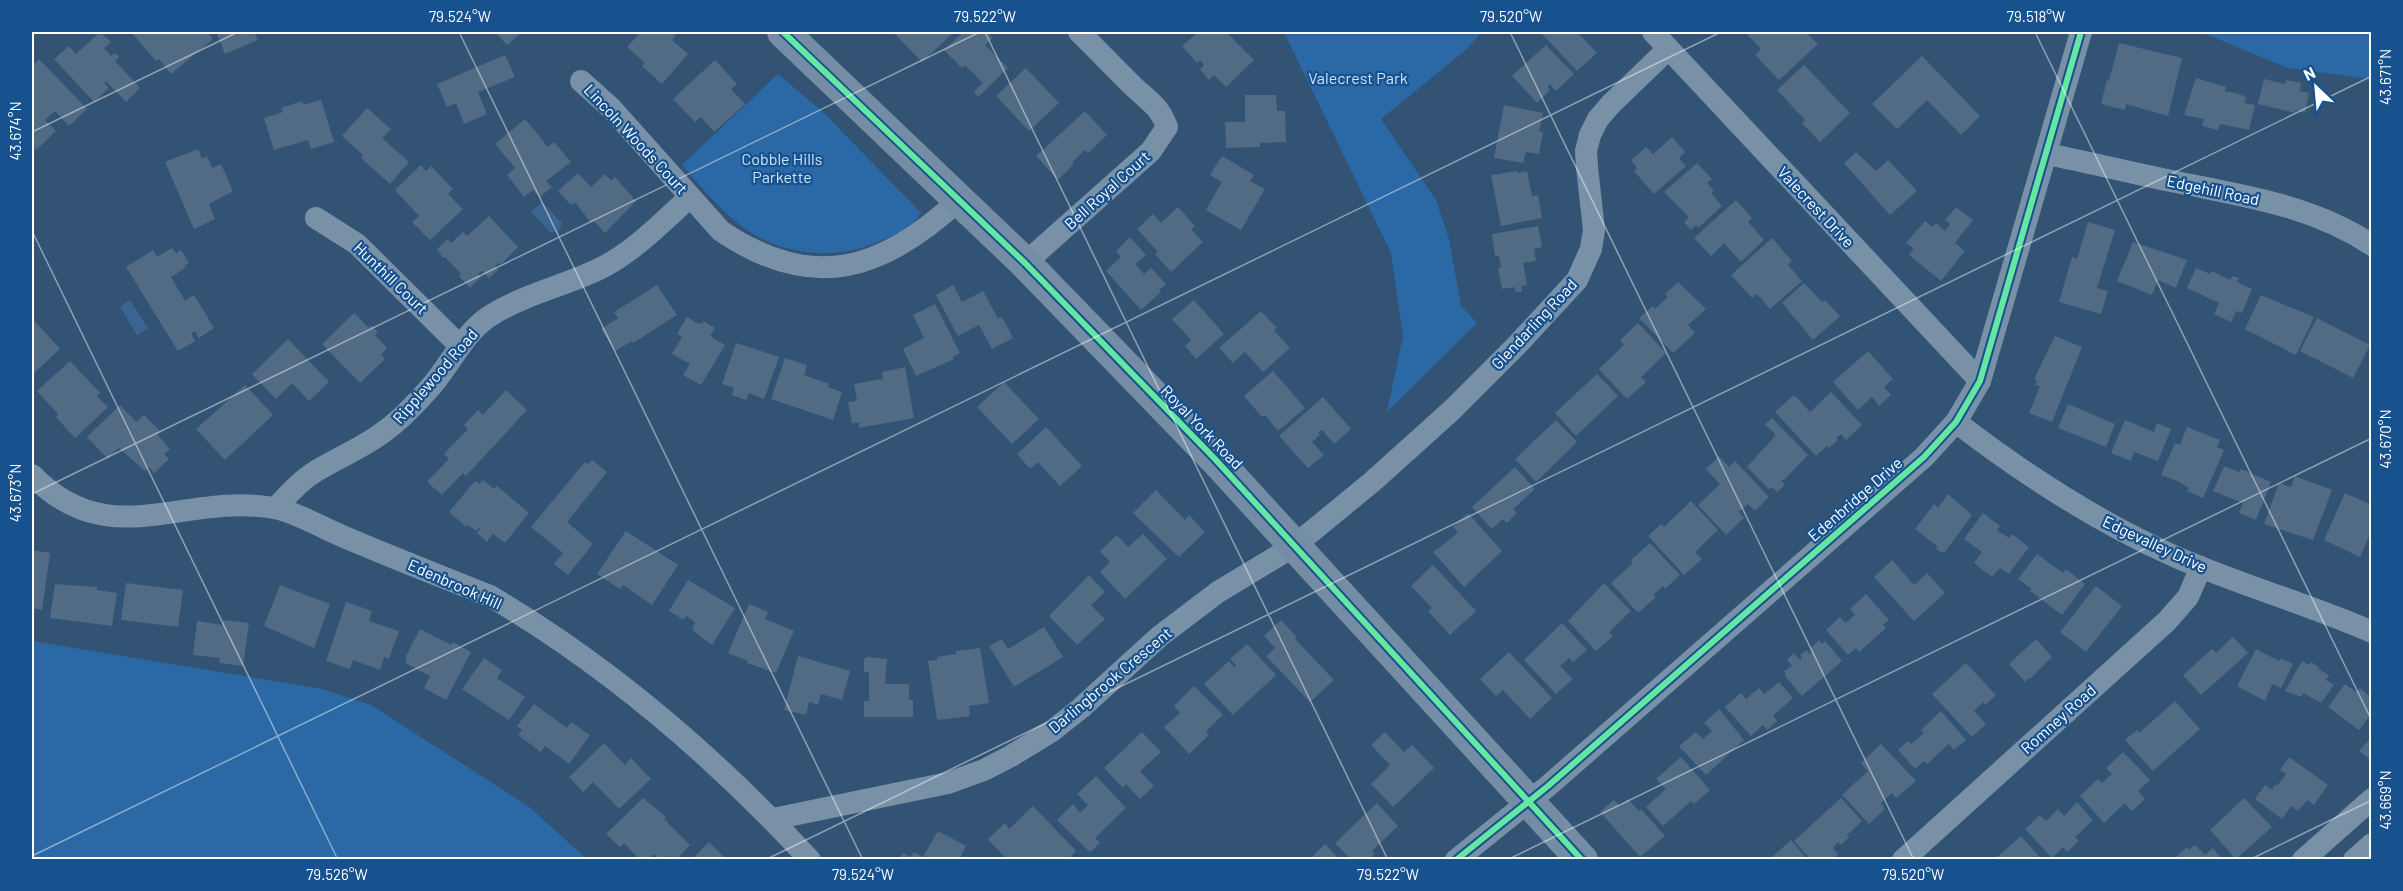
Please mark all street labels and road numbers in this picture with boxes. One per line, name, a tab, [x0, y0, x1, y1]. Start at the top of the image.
street label: Lincoln Woods Court	[581, 80, 692, 198]
street label: Bell Royal Court	[1060, 146, 1153, 233]
street label: Valecrest Drive	[1774, 162, 1859, 251]
street label: Edgehill Road	[2165, 170, 2261, 209]
street label: Hunthill Court	[350, 238, 432, 318]
street label: Glendarling Road	[1487, 274, 1580, 373]
street label: Ripplewood Road	[388, 324, 481, 427]
street label: Royal York Road	[1157, 381, 1247, 473]
street label: Edenbridge Drive	[1804, 452, 1906, 545]
street label: Edgevalley Drive	[2100, 511, 2210, 576]
street label: Edenbrook Hill	[405, 554, 505, 613]
street label: Darlingbrook Crescent	[1044, 623, 1175, 737]
street label: Romney Road	[2016, 680, 2099, 757]

